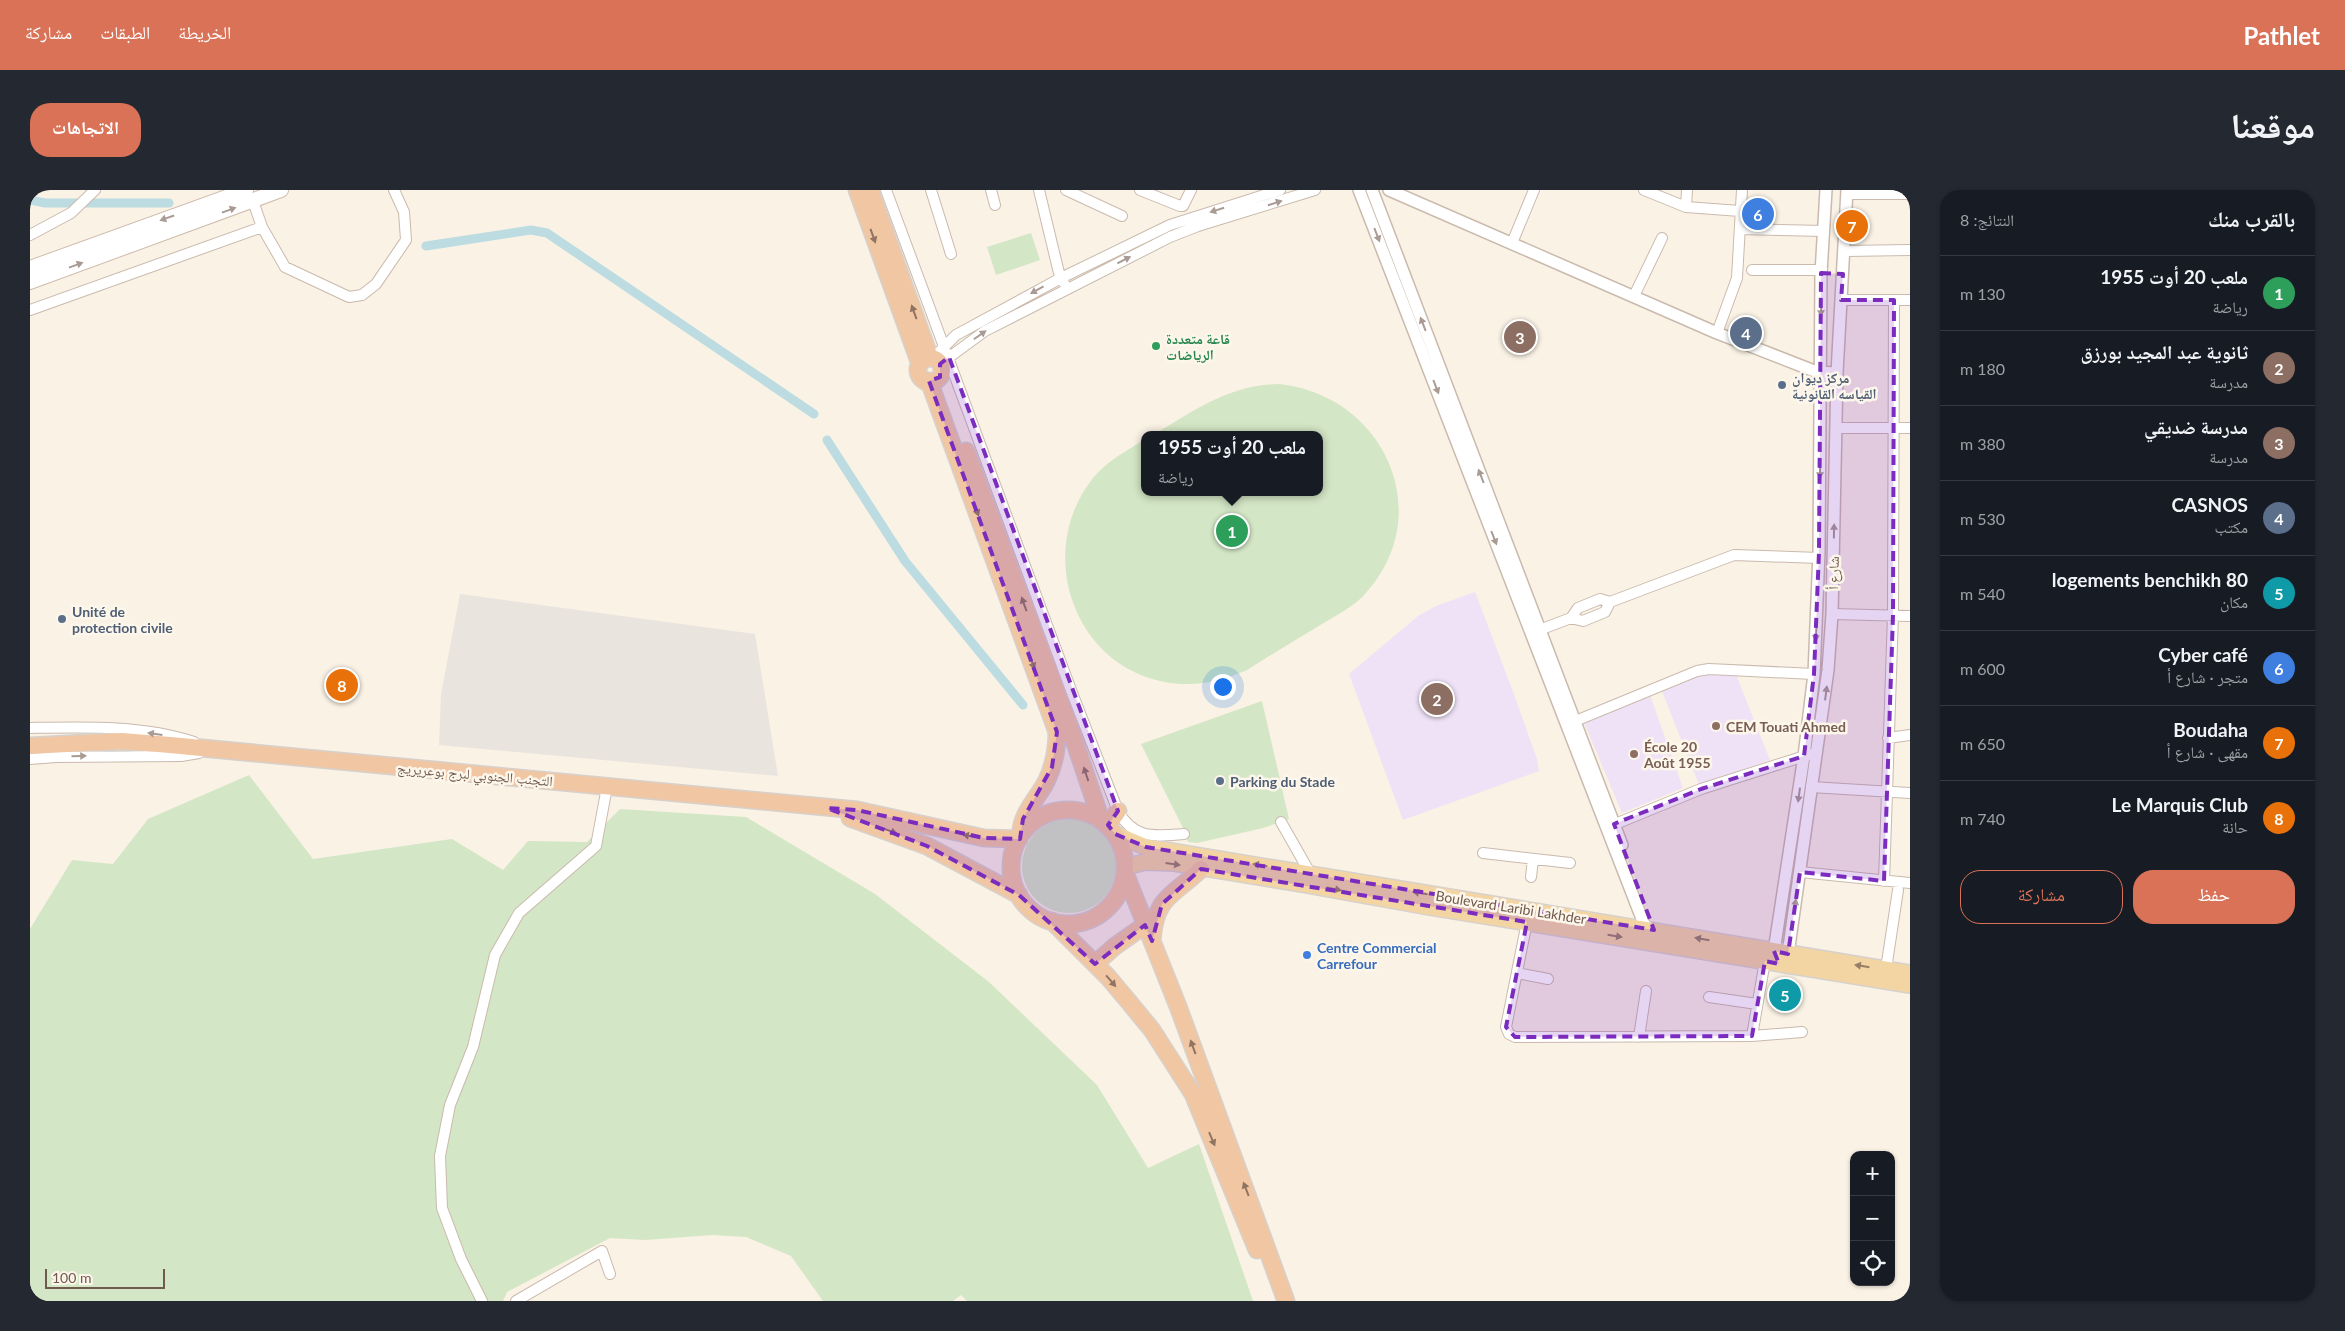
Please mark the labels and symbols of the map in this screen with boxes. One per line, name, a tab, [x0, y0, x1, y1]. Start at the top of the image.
pin: 6	[1742, 195, 1774, 233]
one-way arrow	[1268, 198, 1283, 206]
one-way arrow	[221, 206, 236, 213]
one-way arrow	[1210, 207, 1225, 215]
pin: 7	[1836, 207, 1868, 245]
one-way arrow	[160, 215, 175, 222]
one-way arrow	[1374, 228, 1381, 243]
one-way arrow	[869, 229, 877, 244]
one-way arrow	[1116, 256, 1131, 264]
one-way arrow	[69, 261, 84, 269]
one-way arrow	[1030, 286, 1045, 294]
one-way arrow	[1817, 301, 1825, 317]
one-way arrow	[910, 304, 918, 319]
pin: 4	[1730, 314, 1762, 352]
one-way arrow	[1419, 317, 1427, 332]
pin: 3	[1504, 318, 1536, 356]
one-way arrow	[973, 330, 986, 340]
place label: قاعة متعددة الرياضات	[1166, 330, 1230, 363]
marker: قاعة متعددة الرياضات	[1150, 340, 1162, 352]
place label: مركز ديوان القياسه القانونية	[1792, 369, 1877, 402]
marker: مركز ديوان القياسه القانونية	[1776, 379, 1788, 391]
one-way arrow	[1432, 380, 1440, 394]
one-way arrow	[1816, 463, 1824, 479]
one-way arrow	[1477, 468, 1485, 483]
one-way arrow	[972, 502, 980, 517]
pin: 1	[1216, 512, 1248, 550]
one-way arrow	[1830, 522, 1838, 538]
one-way arrow	[1491, 531, 1499, 545]
street label: شارع أ	[1824, 556, 1844, 590]
one-way arrow	[1020, 597, 1027, 612]
place label: Unité de protection civile	[72, 603, 173, 636]
marker: Unité de protection civile	[56, 613, 68, 625]
one-way arrow	[1811, 626, 1819, 642]
one-way arrow	[1029, 654, 1036, 669]
pin: 8	[326, 666, 358, 704]
your location	[1210, 674, 1236, 700]
pin: 2	[1421, 680, 1453, 718]
one-way arrow	[1822, 685, 1830, 701]
place label: CEM Touati Ahmed	[1726, 718, 1846, 735]
marker: CEM Touati Ahmed	[1710, 720, 1722, 732]
one-way arrow	[147, 729, 163, 737]
place label: École 20 Août 1955	[1643, 738, 1711, 771]
marker: École 20 Août 1955	[1628, 748, 1640, 760]
one-way arrow	[71, 752, 87, 760]
street label: التجنب الجنوبي لبرج بوعريريج	[396, 759, 553, 793]
one-way arrow	[1081, 766, 1089, 781]
place label: Parking du Stade	[1230, 773, 1335, 790]
marker: Parking du Stade	[1214, 775, 1226, 787]
one-way arrow	[1794, 787, 1802, 803]
one-way arrow	[882, 828, 897, 835]
one-way arrow	[962, 831, 978, 839]
one-way arrow	[1166, 860, 1182, 868]
one-way arrow	[1252, 861, 1268, 869]
one-way arrow	[1326, 886, 1342, 894]
street label: Boulevard Laribi Lakhder	[1434, 887, 1588, 927]
one-way arrow	[1412, 888, 1428, 896]
one-way arrow	[1791, 897, 1799, 913]
one-way arrow	[1607, 932, 1623, 940]
one-way arrow	[1693, 934, 1709, 942]
place label: Centre Commercial Carrefour	[1317, 939, 1436, 972]
marker: Centre Commercial Carrefour	[1301, 949, 1313, 961]
one-way arrow	[1853, 961, 1869, 969]
one-way arrow	[1105, 974, 1117, 986]
pin: 5	[1769, 976, 1801, 1014]
one-way arrow	[1189, 1039, 1197, 1054]
one-way arrow	[1208, 1132, 1216, 1146]
one-way arrow	[1242, 1181, 1250, 1196]
scale bar	[45, 1266, 165, 1289]

